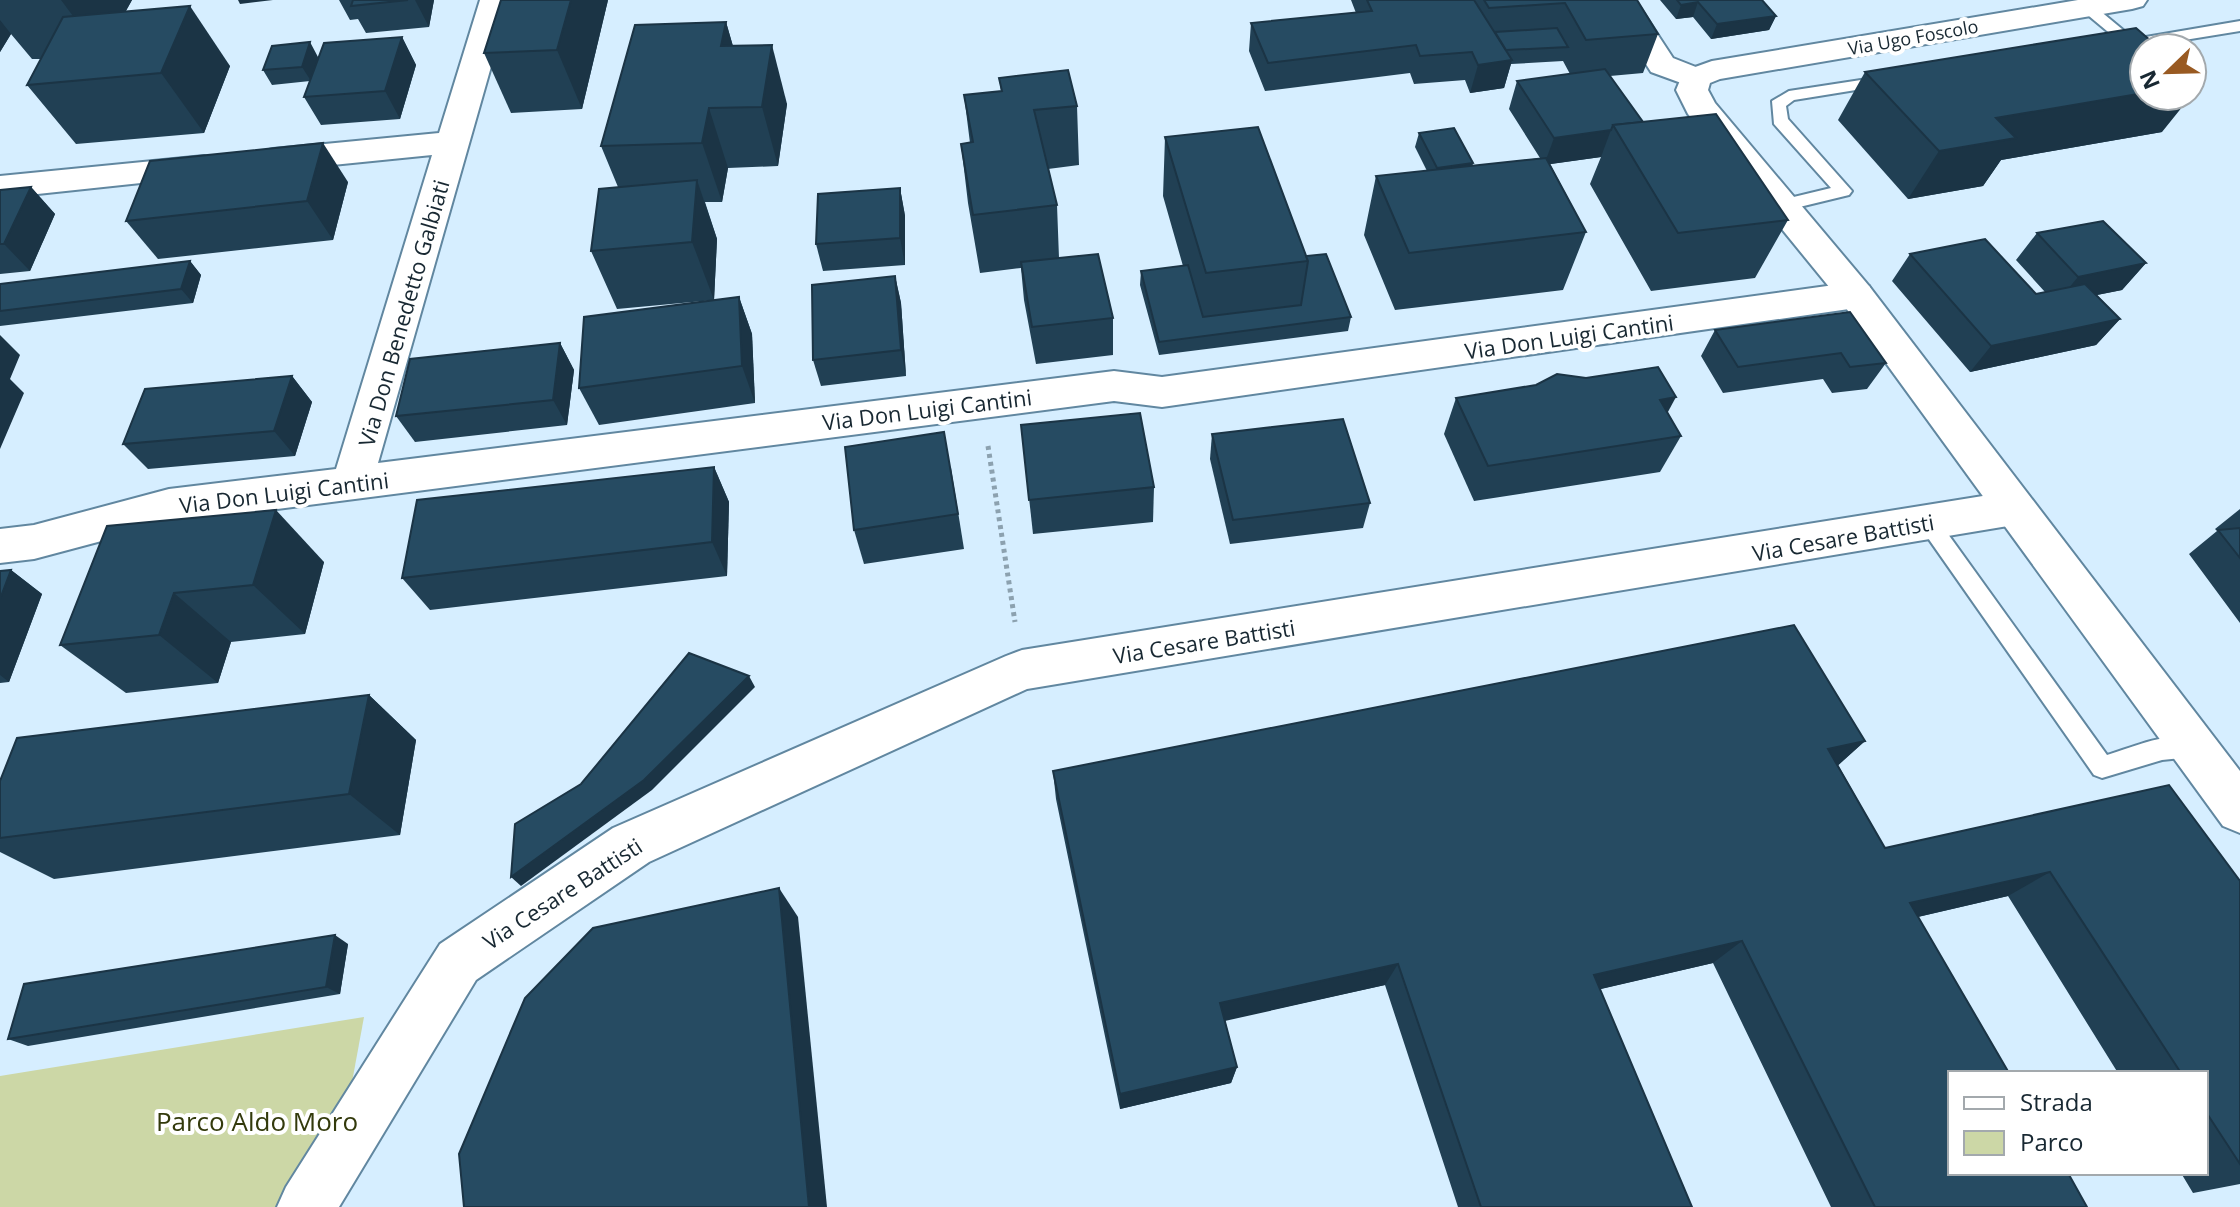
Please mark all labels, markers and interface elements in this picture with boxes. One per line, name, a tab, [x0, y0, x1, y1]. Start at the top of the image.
street label: Via Ugo Foscolo	[1846, 14, 1980, 60]
north arrow	[2128, 32, 2208, 112]
text: N	[2131, 66, 2166, 94]
street label: Via Don Benedetto Galbiati	[351, 176, 455, 450]
street label: Via Don Luigi Cantini	[1463, 306, 1675, 366]
street label: Via Don Luigi Cantini	[821, 381, 1033, 437]
street label: Via Don Luigi Cantini	[178, 464, 390, 520]
street label: Via Cesare Battisti	[1750, 506, 1936, 568]
street label: Via Cesare Battisti	[1111, 612, 1297, 670]
street label: Via Cesare Battisti	[477, 830, 647, 956]
legend	[1948, 1071, 2208, 1175]
text: Strada	[2020, 1085, 2093, 1118]
park label: Parco Aldo Moro	[156, 1103, 358, 1139]
text: Parco	[2020, 1125, 2084, 1158]

